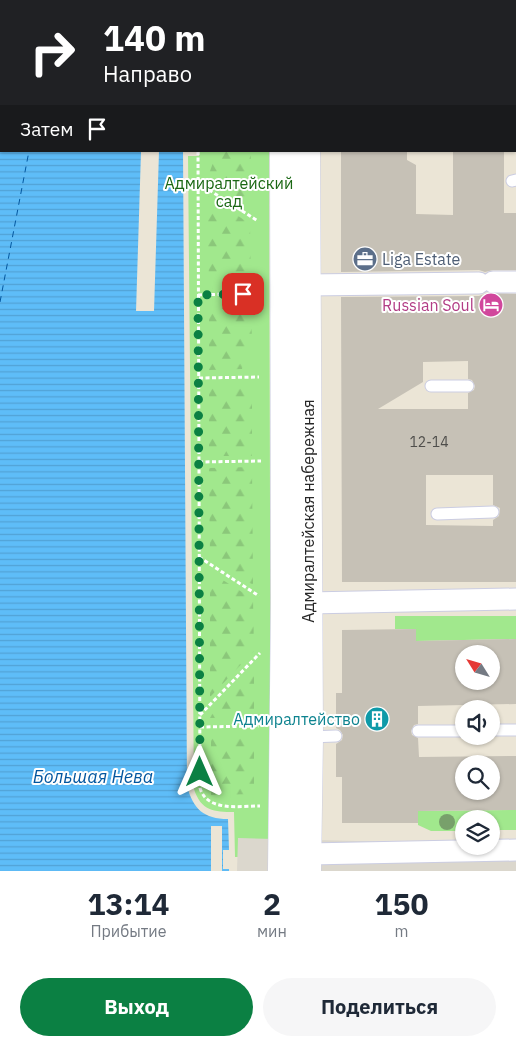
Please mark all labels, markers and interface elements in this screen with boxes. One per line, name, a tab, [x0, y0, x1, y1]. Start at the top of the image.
text: 140 m	[103, 15, 206, 61]
icon: right	[20, 20, 85, 85]
text: Направо	[103, 59, 192, 88]
icon: arrive	[83, 115, 111, 143]
text: Затем	[20, 117, 73, 141]
park label: Адмиралтейский сад	[165, 173, 293, 211]
office icon: Liga Estate	[352, 246, 378, 272]
place label: Liga Estate	[382, 249, 460, 269]
pin	[222, 273, 264, 315]
icon: arrive	[229, 280, 257, 308]
hotel icon: Russian Soul	[478, 292, 504, 318]
place label: Russian Soul	[382, 295, 474, 315]
street label: Адмиралтейская набережная	[298, 399, 318, 623]
house number: 12-14	[409, 433, 449, 451]
north arrow	[455, 645, 500, 690]
map controls	[455, 645, 500, 855]
button: sound	[455, 700, 500, 745]
building icon: Адмиралтейство	[364, 706, 390, 732]
place label: Адмиралтейство	[233, 709, 360, 729]
position arrow	[173, 745, 225, 797]
button: search	[455, 755, 500, 800]
water label: Большая Нева	[33, 765, 153, 788]
button: layers	[455, 810, 500, 855]
text: 13:14	[88, 884, 169, 923]
text: 2	[263, 884, 281, 923]
text: 150	[374, 884, 428, 923]
text: Прибытие	[90, 921, 167, 941]
text: мин	[257, 921, 287, 941]
text: m	[394, 921, 408, 941]
button: Выход	[20, 978, 253, 1036]
button: Поделиться	[263, 978, 496, 1036]

